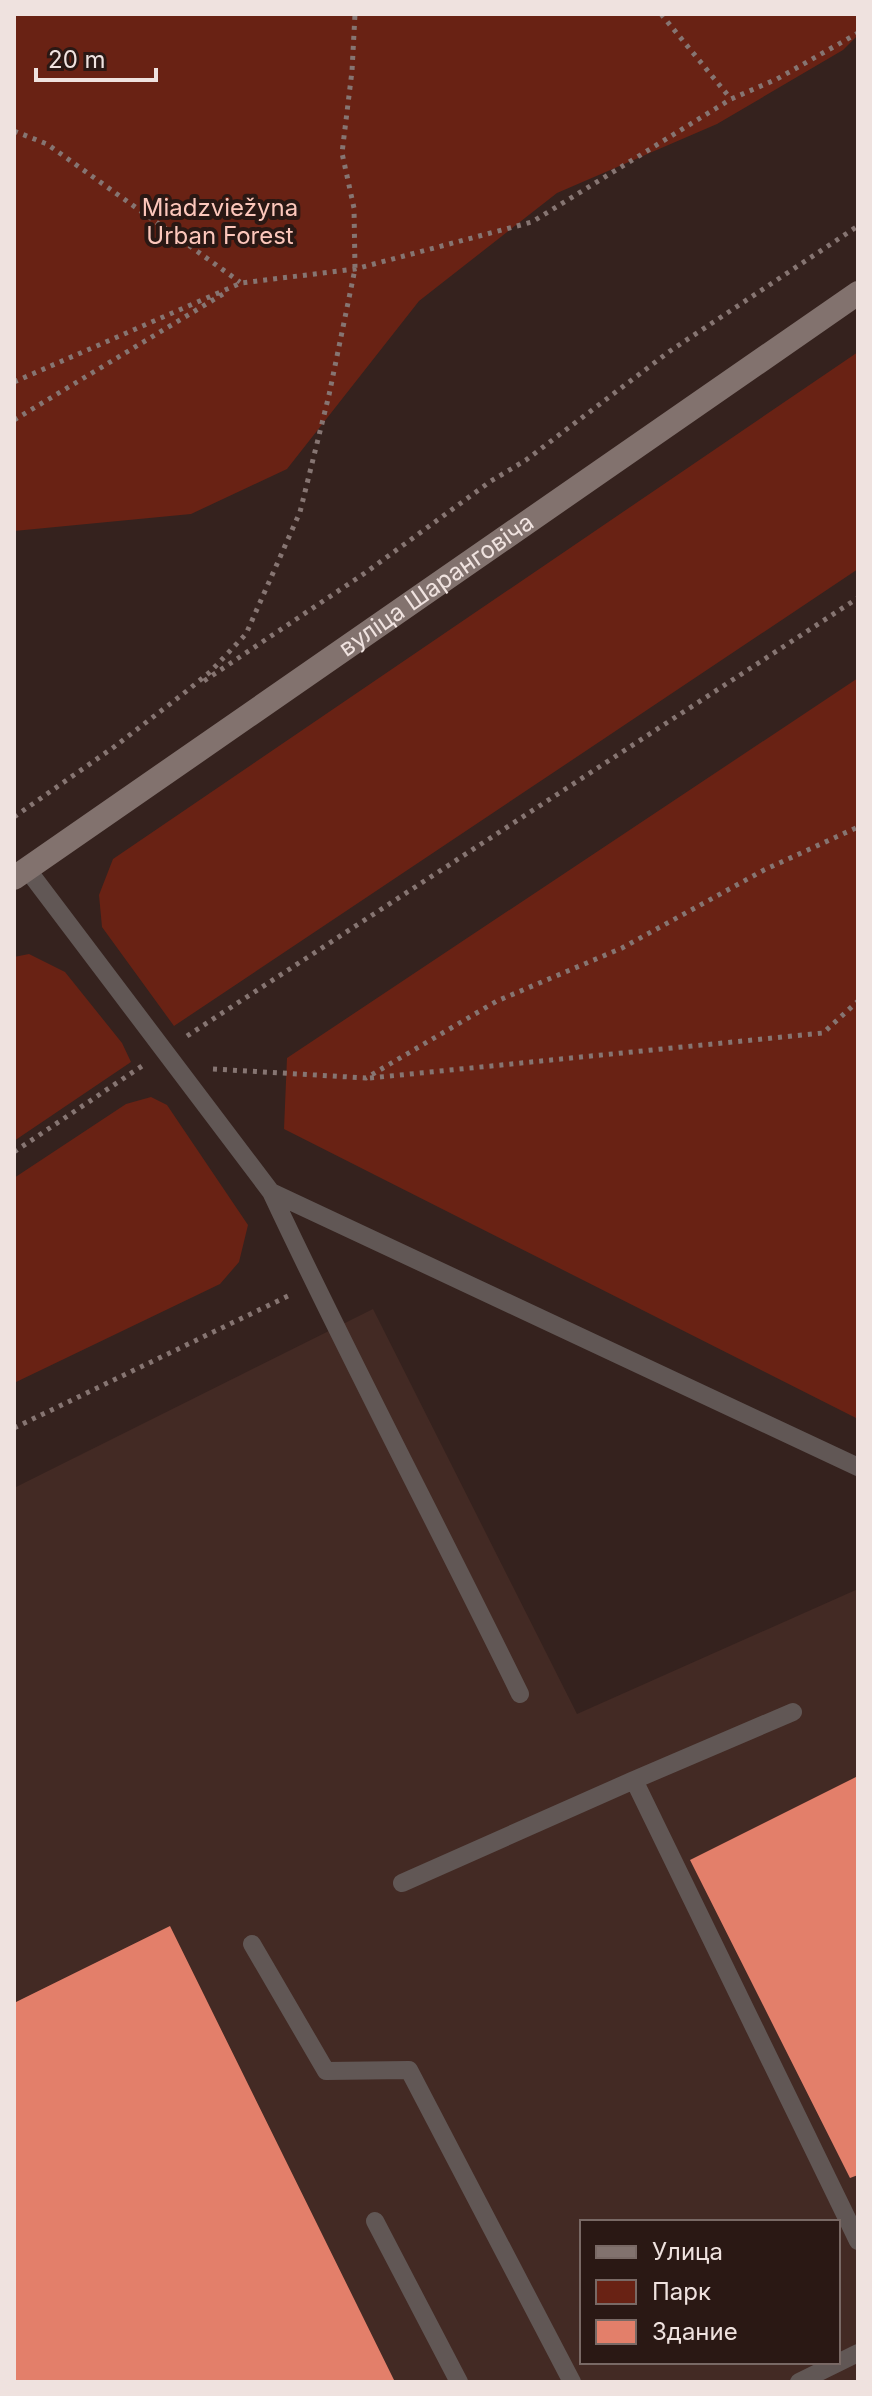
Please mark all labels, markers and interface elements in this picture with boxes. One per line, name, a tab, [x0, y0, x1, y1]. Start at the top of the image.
scale bar	[36, 32, 156, 82]
text: 20 m	[48, 45, 106, 74]
park label: Miadzviežyna Urban Forest	[142, 193, 298, 250]
street label: вуліца Шаранговіча	[333, 507, 539, 662]
legend	[580, 2220, 840, 2364]
text: Улица	[652, 2237, 723, 2266]
text: Парк	[652, 2277, 711, 2306]
text: Здание	[652, 2317, 738, 2346]

